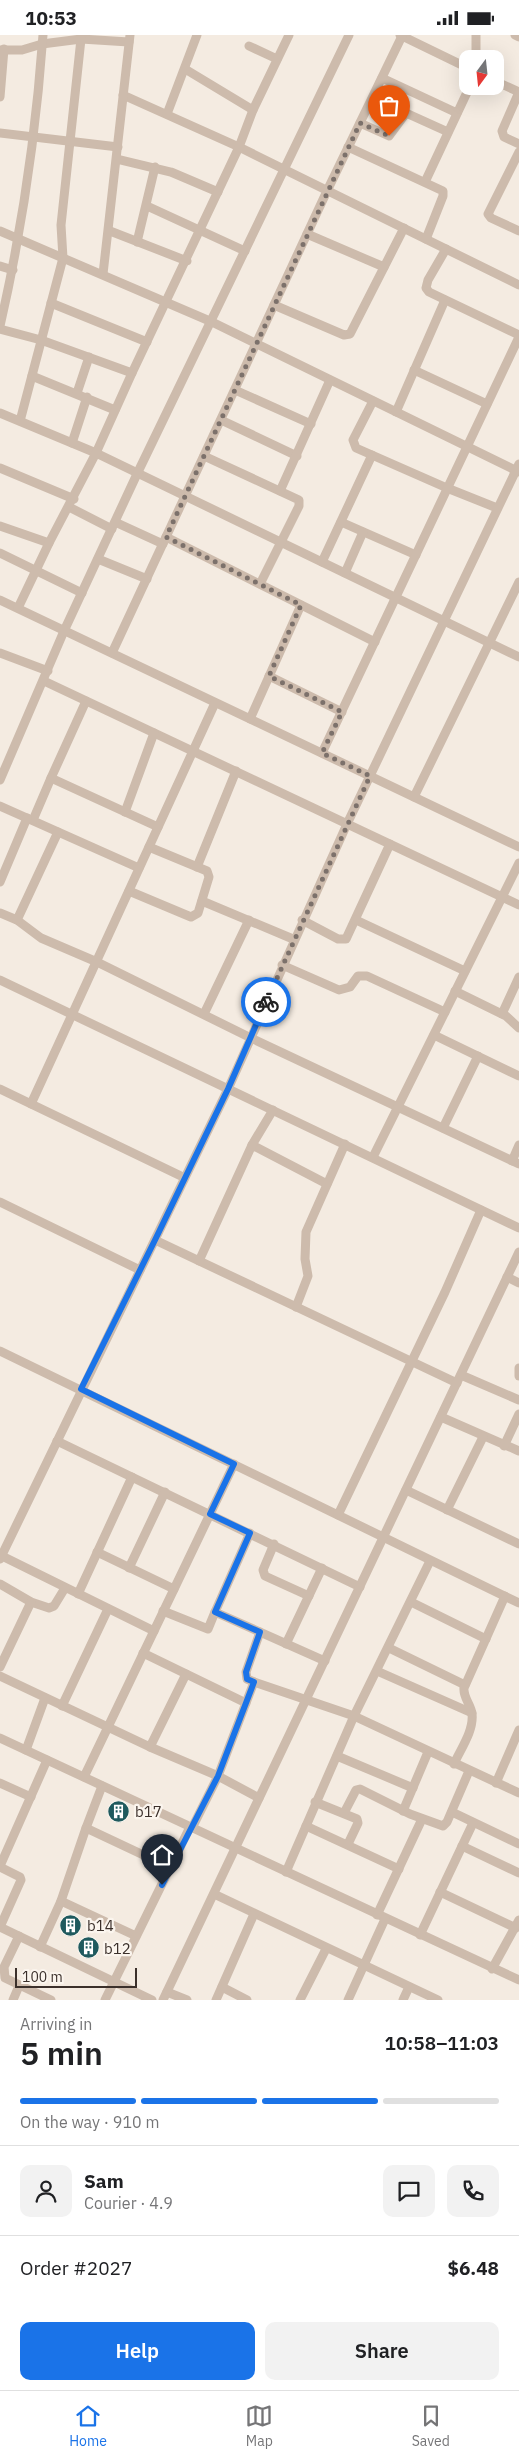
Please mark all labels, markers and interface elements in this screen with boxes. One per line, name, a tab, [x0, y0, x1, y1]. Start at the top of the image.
text: 10:53	[25, 6, 77, 30]
north arrow	[459, 50, 504, 95]
map controls	[459, 50, 504, 95]
pin	[368, 85, 410, 136]
icon: bag	[375, 92, 403, 120]
courier	[241, 977, 291, 1027]
icon: bike	[252, 988, 280, 1016]
building icon: b17	[107, 1799, 131, 1823]
place label: b17	[135, 1802, 162, 1821]
pin	[141, 1834, 183, 1885]
icon: home	[148, 1841, 176, 1869]
building icon: b14	[59, 1913, 83, 1937]
place label: b14	[87, 1916, 114, 1935]
building icon: b12	[76, 1936, 100, 1960]
place label: b12	[104, 1939, 131, 1958]
scale bar	[15, 1965, 138, 1988]
text: 100 m	[22, 1968, 63, 1986]
text: Arriving in	[20, 2014, 92, 2034]
text: 10:58–11:03	[385, 2031, 499, 2055]
text: 5 min	[20, 2032, 103, 2074]
text: On the way · 910 m	[20, 2112, 159, 2132]
button: person	[20, 2165, 72, 2217]
button: chat	[383, 2165, 435, 2217]
button: phone	[447, 2165, 499, 2217]
text: Sam	[84, 2169, 124, 2193]
text: Courier · 4.9	[84, 2193, 173, 2213]
text: Order #2027	[20, 2256, 132, 2280]
text: $6.48	[447, 2256, 499, 2280]
button: Help	[20, 2322, 255, 2380]
button: Share	[265, 2322, 499, 2380]
tab: Home	[69, 2402, 107, 2450]
tab: Map	[245, 2402, 273, 2450]
tab: Saved	[412, 2402, 450, 2450]

